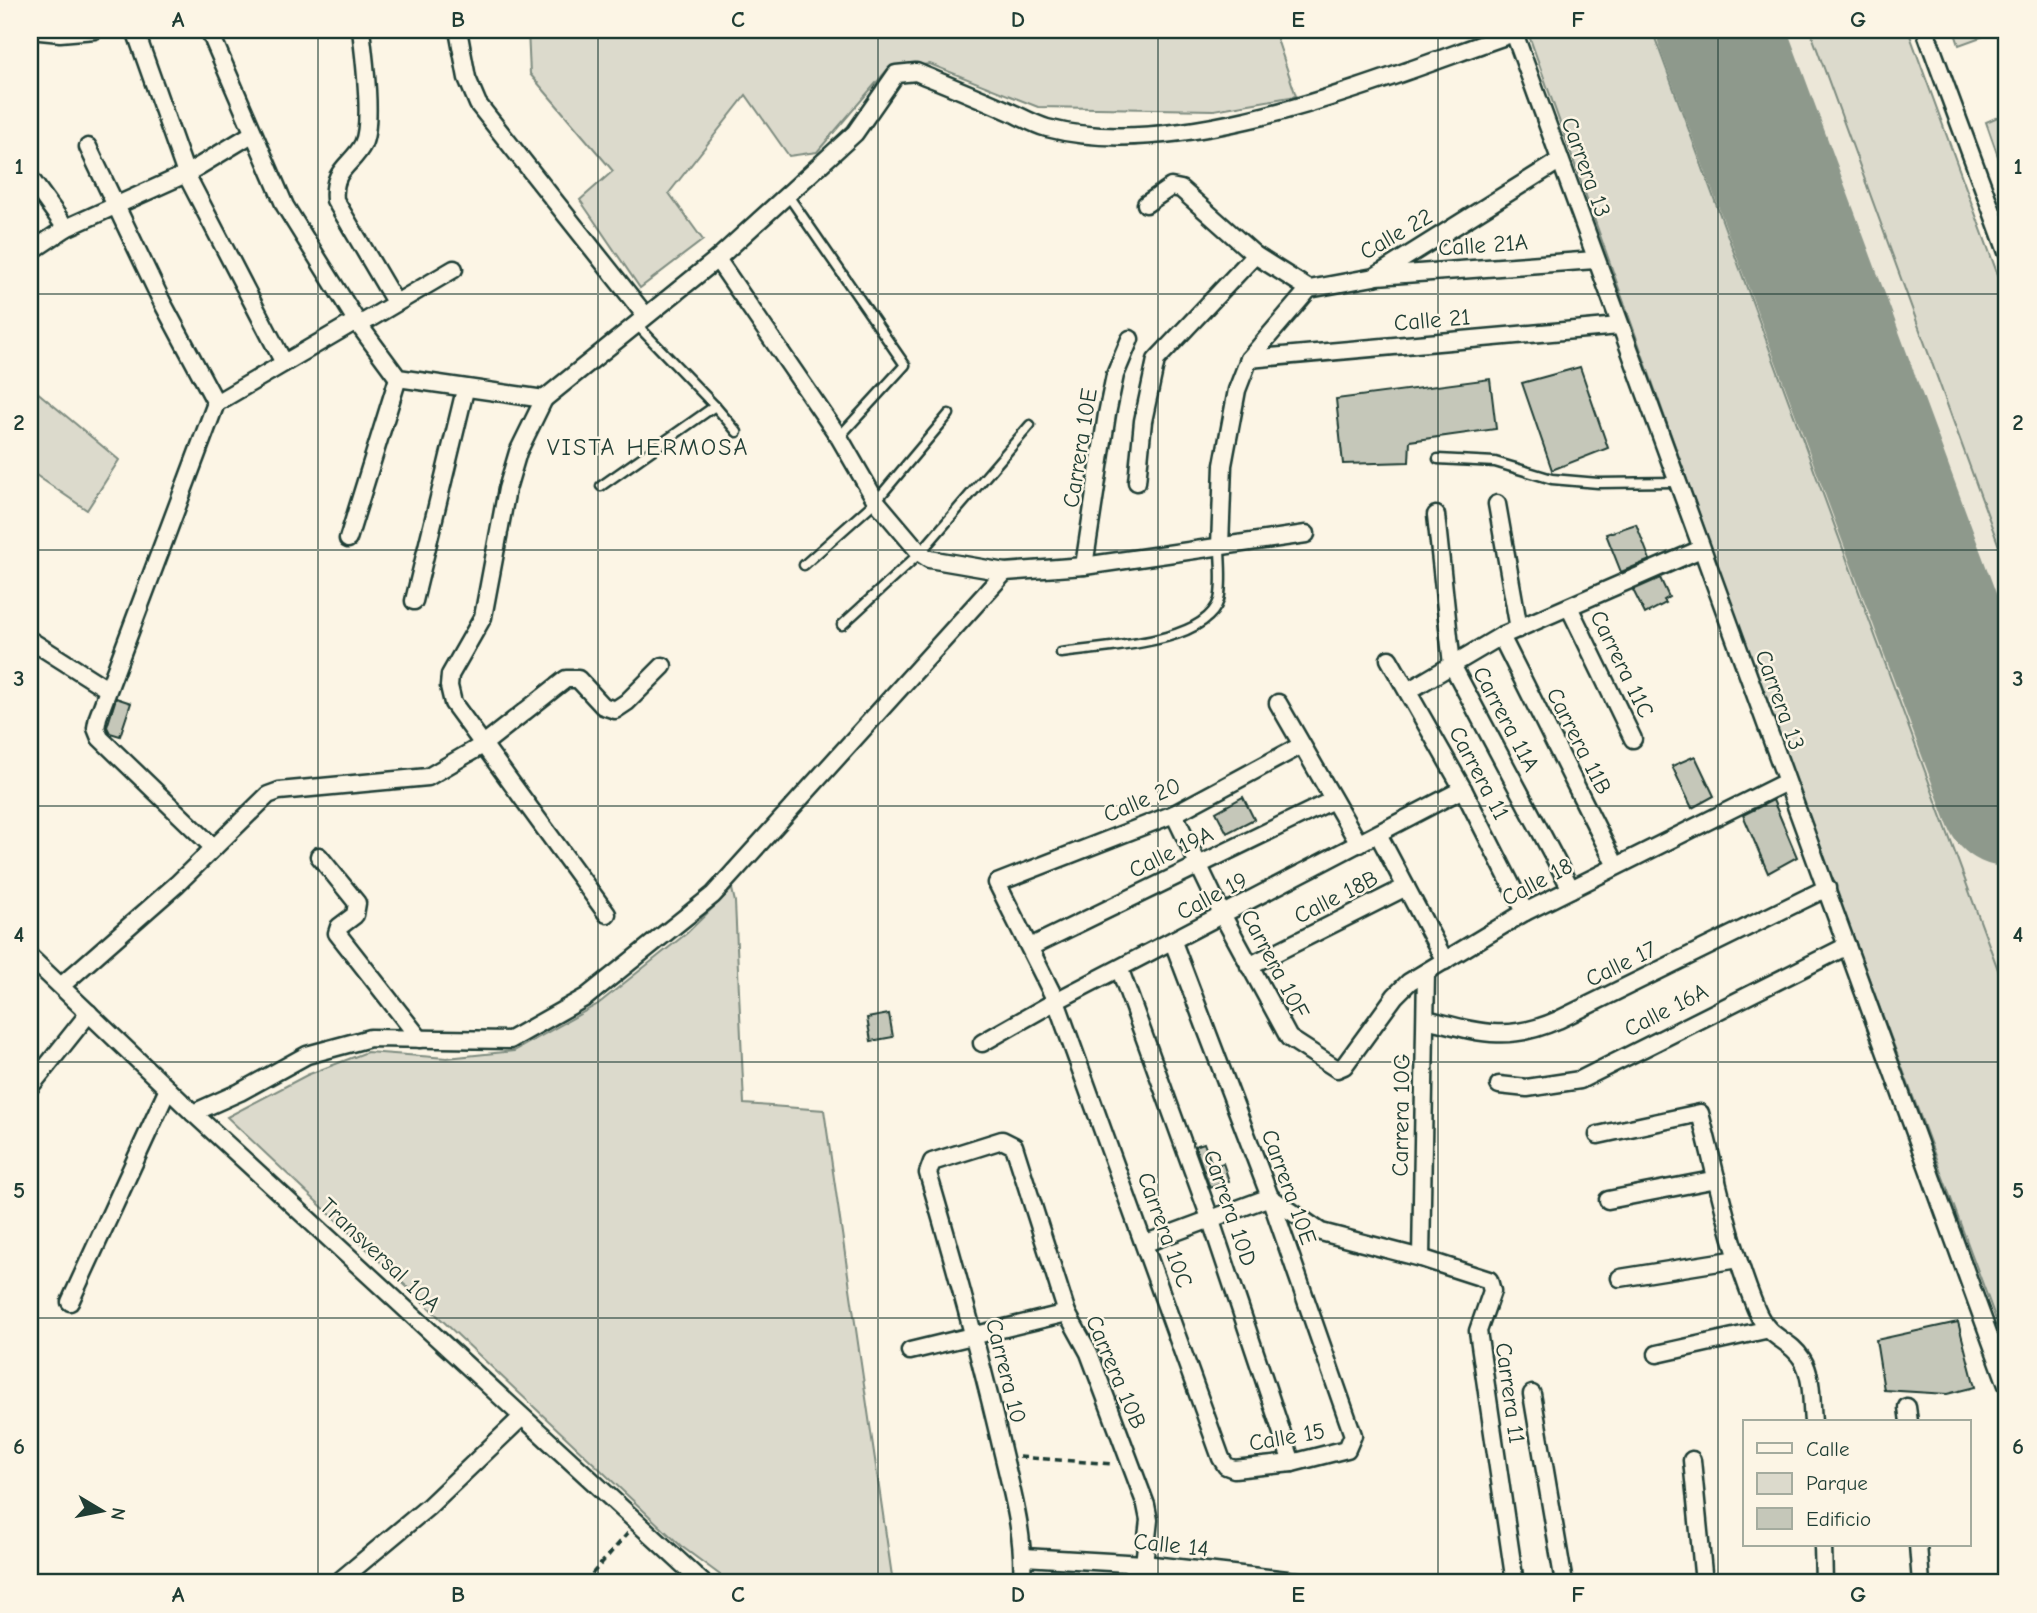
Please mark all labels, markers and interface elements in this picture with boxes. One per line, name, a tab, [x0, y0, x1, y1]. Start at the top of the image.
text: A	[172, 6, 185, 33]
text: B	[451, 6, 465, 33]
text: C	[731, 6, 745, 33]
text: D	[1011, 6, 1025, 33]
text: E	[1291, 6, 1305, 33]
text: F	[1571, 6, 1585, 33]
text: G	[1850, 6, 1866, 33]
street label: Carrera 13	[1555, 113, 1617, 221]
text: 1	[14, 153, 24, 180]
text: 1	[2013, 153, 2023, 180]
street label: Calle 22	[1355, 202, 1437, 266]
street label: Calle 21A	[1437, 228, 1529, 262]
street label: Calle 21	[1393, 303, 1471, 337]
street label: Carrera 10E	[1057, 386, 1103, 510]
text: 2	[13, 409, 25, 436]
text: 2	[2012, 409, 2024, 436]
district label: VISTA HERMOSA	[547, 433, 749, 461]
street label: Carrera 11C	[1584, 606, 1660, 722]
street label: Carrera 13	[1749, 646, 1811, 754]
street label: Carrera 11A	[1467, 662, 1545, 776]
text: 3	[13, 665, 25, 692]
text: 3	[2012, 665, 2024, 692]
street label: Carrera 11B	[1541, 683, 1617, 799]
street label: Carrera 11	[1443, 722, 1515, 824]
street label: Calle 20	[1099, 772, 1185, 828]
street label: Calle 19A	[1125, 820, 1217, 884]
street label: Calle 18	[1497, 852, 1577, 912]
street label: Calle 18B	[1290, 864, 1382, 930]
street label: Calle 19	[1172, 866, 1252, 926]
street label: Carrera 10F	[1235, 905, 1315, 1024]
text: 4	[14, 921, 25, 948]
text: 4	[2013, 921, 2024, 948]
street label: Calle 17	[1581, 935, 1661, 993]
street label: Calle 16A	[1620, 977, 1712, 1043]
street label: Carrera 10G	[1386, 1053, 1416, 1177]
street label: Carrera 10E	[1256, 1126, 1322, 1248]
street label: Carrera 10D	[1198, 1146, 1262, 1270]
street label: Carrera 10C	[1132, 1169, 1198, 1291]
text: 5	[13, 1177, 25, 1204]
text: 5	[2012, 1177, 2024, 1204]
street label: Transversal 10A	[314, 1192, 446, 1318]
street label: Carrera 10B	[1080, 1311, 1152, 1433]
street label: Carrera 10	[980, 1316, 1032, 1426]
street label: Carrera 11	[1490, 1341, 1530, 1445]
street label: Calle 15	[1247, 1417, 1327, 1457]
legend	[1743, 1420, 1970, 1546]
text: 6	[13, 1433, 25, 1460]
text: 6	[2012, 1433, 2024, 1460]
text: Calle	[1806, 1437, 1849, 1461]
text: Parque	[1806, 1471, 1868, 1495]
north arrow	[66, 1476, 136, 1546]
text: N	[106, 1506, 130, 1522]
text: Edificio	[1806, 1507, 1871, 1531]
street label: Calle 14	[1132, 1528, 1210, 1562]
text: A	[172, 1581, 185, 1608]
text: B	[451, 1581, 465, 1608]
text: C	[731, 1581, 745, 1608]
text: D	[1011, 1581, 1025, 1608]
text: E	[1291, 1581, 1305, 1608]
text: F	[1571, 1581, 1585, 1608]
text: G	[1850, 1581, 1866, 1608]

